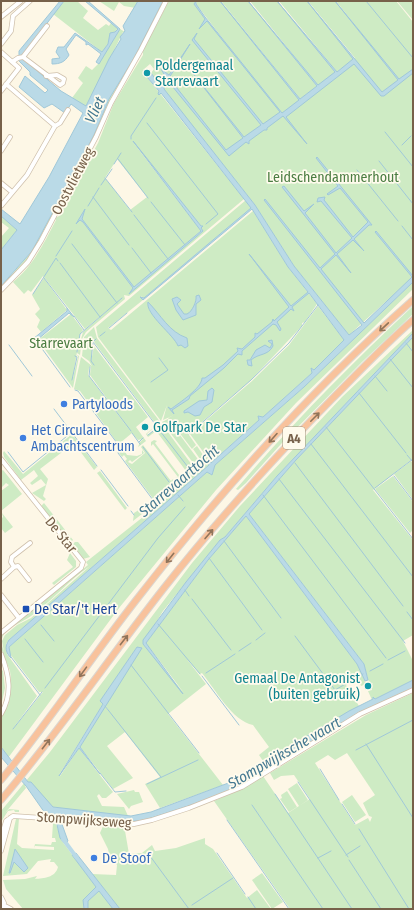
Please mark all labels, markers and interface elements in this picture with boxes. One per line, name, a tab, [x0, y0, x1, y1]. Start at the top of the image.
place label: Poldergemaal Starrevaart	[155, 57, 234, 90]
marker: Poldergemaal Starrevaart	[142, 68, 152, 78]
water label: Vliet	[81, 94, 109, 126]
street label: Oostvlietweg	[48, 144, 98, 218]
park label: Leidschendammerhout	[267, 169, 399, 186]
one-way arrow	[379, 322, 389, 331]
park label: Starrevaart	[29, 335, 93, 352]
place label: Partyloods	[72, 396, 133, 413]
marker: Partyloods	[59, 399, 69, 409]
one-way arrow	[310, 412, 319, 422]
place label: Golfpark De Star	[153, 419, 247, 436]
place label: Het Circulaire Ambachtscentrum	[31, 422, 135, 455]
marker: Golfpark De Star	[140, 422, 150, 432]
road number: A4	[283, 427, 305, 449]
marker: Het Circulaire Ambachtscentrum	[18, 433, 28, 443]
one-way arrow	[268, 433, 277, 444]
water label: Starrevaarttocht	[134, 441, 223, 521]
street label: De Star	[41, 514, 81, 557]
one-way arrow	[204, 528, 213, 539]
one-way arrow	[165, 552, 174, 563]
place label: De Star/'t Hert	[34, 601, 117, 618]
marker: De Star/'t Hert	[21, 604, 31, 614]
one-way arrow	[120, 634, 128, 645]
one-way arrow	[79, 666, 87, 677]
place label: Gemaal De Antagonist (buiten gebruik)	[234, 670, 360, 703]
marker: Gemaal De Antagonist (buiten gebruik)	[363, 681, 373, 691]
water label: Stompwijksche vaart	[224, 713, 344, 793]
one-way arrow	[42, 739, 51, 750]
street label: Stompwijkseweg	[36, 808, 132, 832]
place label: De Stoof	[102, 850, 152, 867]
marker: De Stoof	[89, 853, 99, 863]

